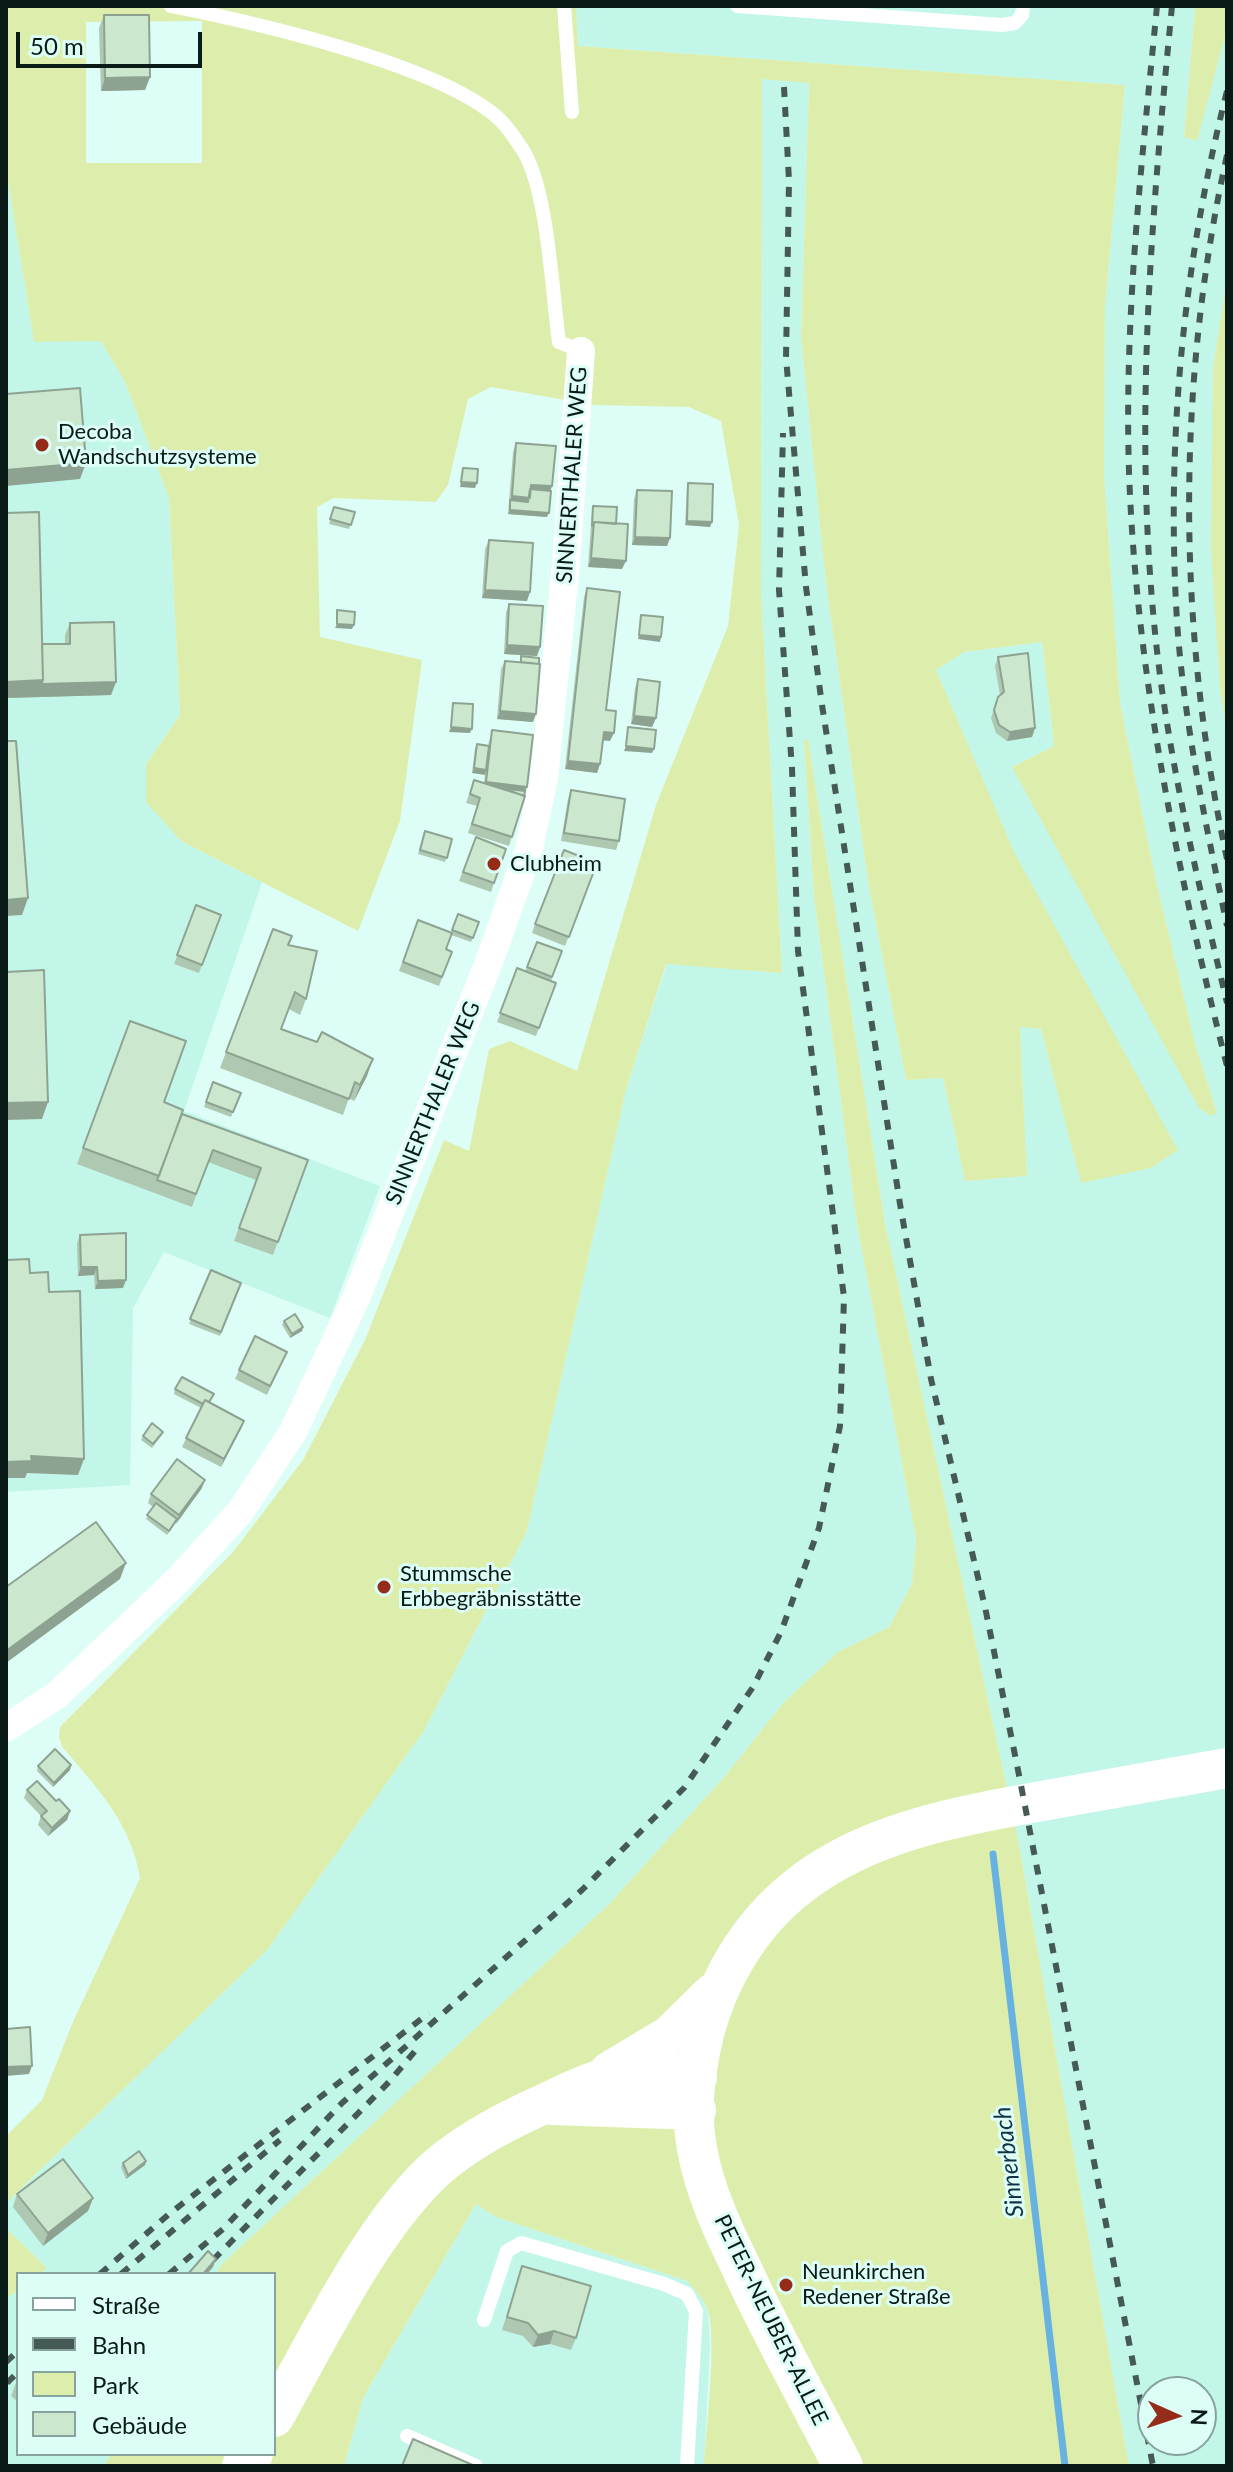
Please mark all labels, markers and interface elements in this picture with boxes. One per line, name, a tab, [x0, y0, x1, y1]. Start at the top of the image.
scale bar	[20, 16, 206, 66]
text: 50 m	[30, 31, 84, 60]
street label: SINNERTHALER WEG	[551, 366, 593, 584]
place label: Decoba Wandschutzsysteme	[58, 419, 257, 470]
marker: Decoba Wandschutzsysteme	[33, 436, 51, 454]
place label: Clubheim	[510, 851, 602, 877]
marker: Clubheim	[485, 855, 503, 873]
street label: SINNERTHALER WEG	[380, 997, 486, 1209]
place label: Stummsche Erbbegräbnisstätte	[400, 1561, 581, 1612]
marker: Stummsche Erbbegräbnisstätte	[375, 1578, 393, 1596]
water label: Sinnerbach	[988, 2105, 1030, 2219]
street label: PETER-NEUBER-ALLEE	[708, 2210, 834, 2430]
place label: Neunkirchen Redener Straße	[802, 2259, 951, 2310]
legend	[16, 2272, 276, 2456]
marker: Neunkirchen Redener Straße	[777, 2276, 795, 2294]
text: Straße	[92, 2290, 160, 2319]
text: Bahn	[92, 2330, 146, 2359]
text: Park	[92, 2370, 139, 2399]
north arrow	[1137, 2376, 1217, 2456]
text: N	[1186, 2408, 1213, 2426]
text: Gebäude	[92, 2410, 187, 2439]

